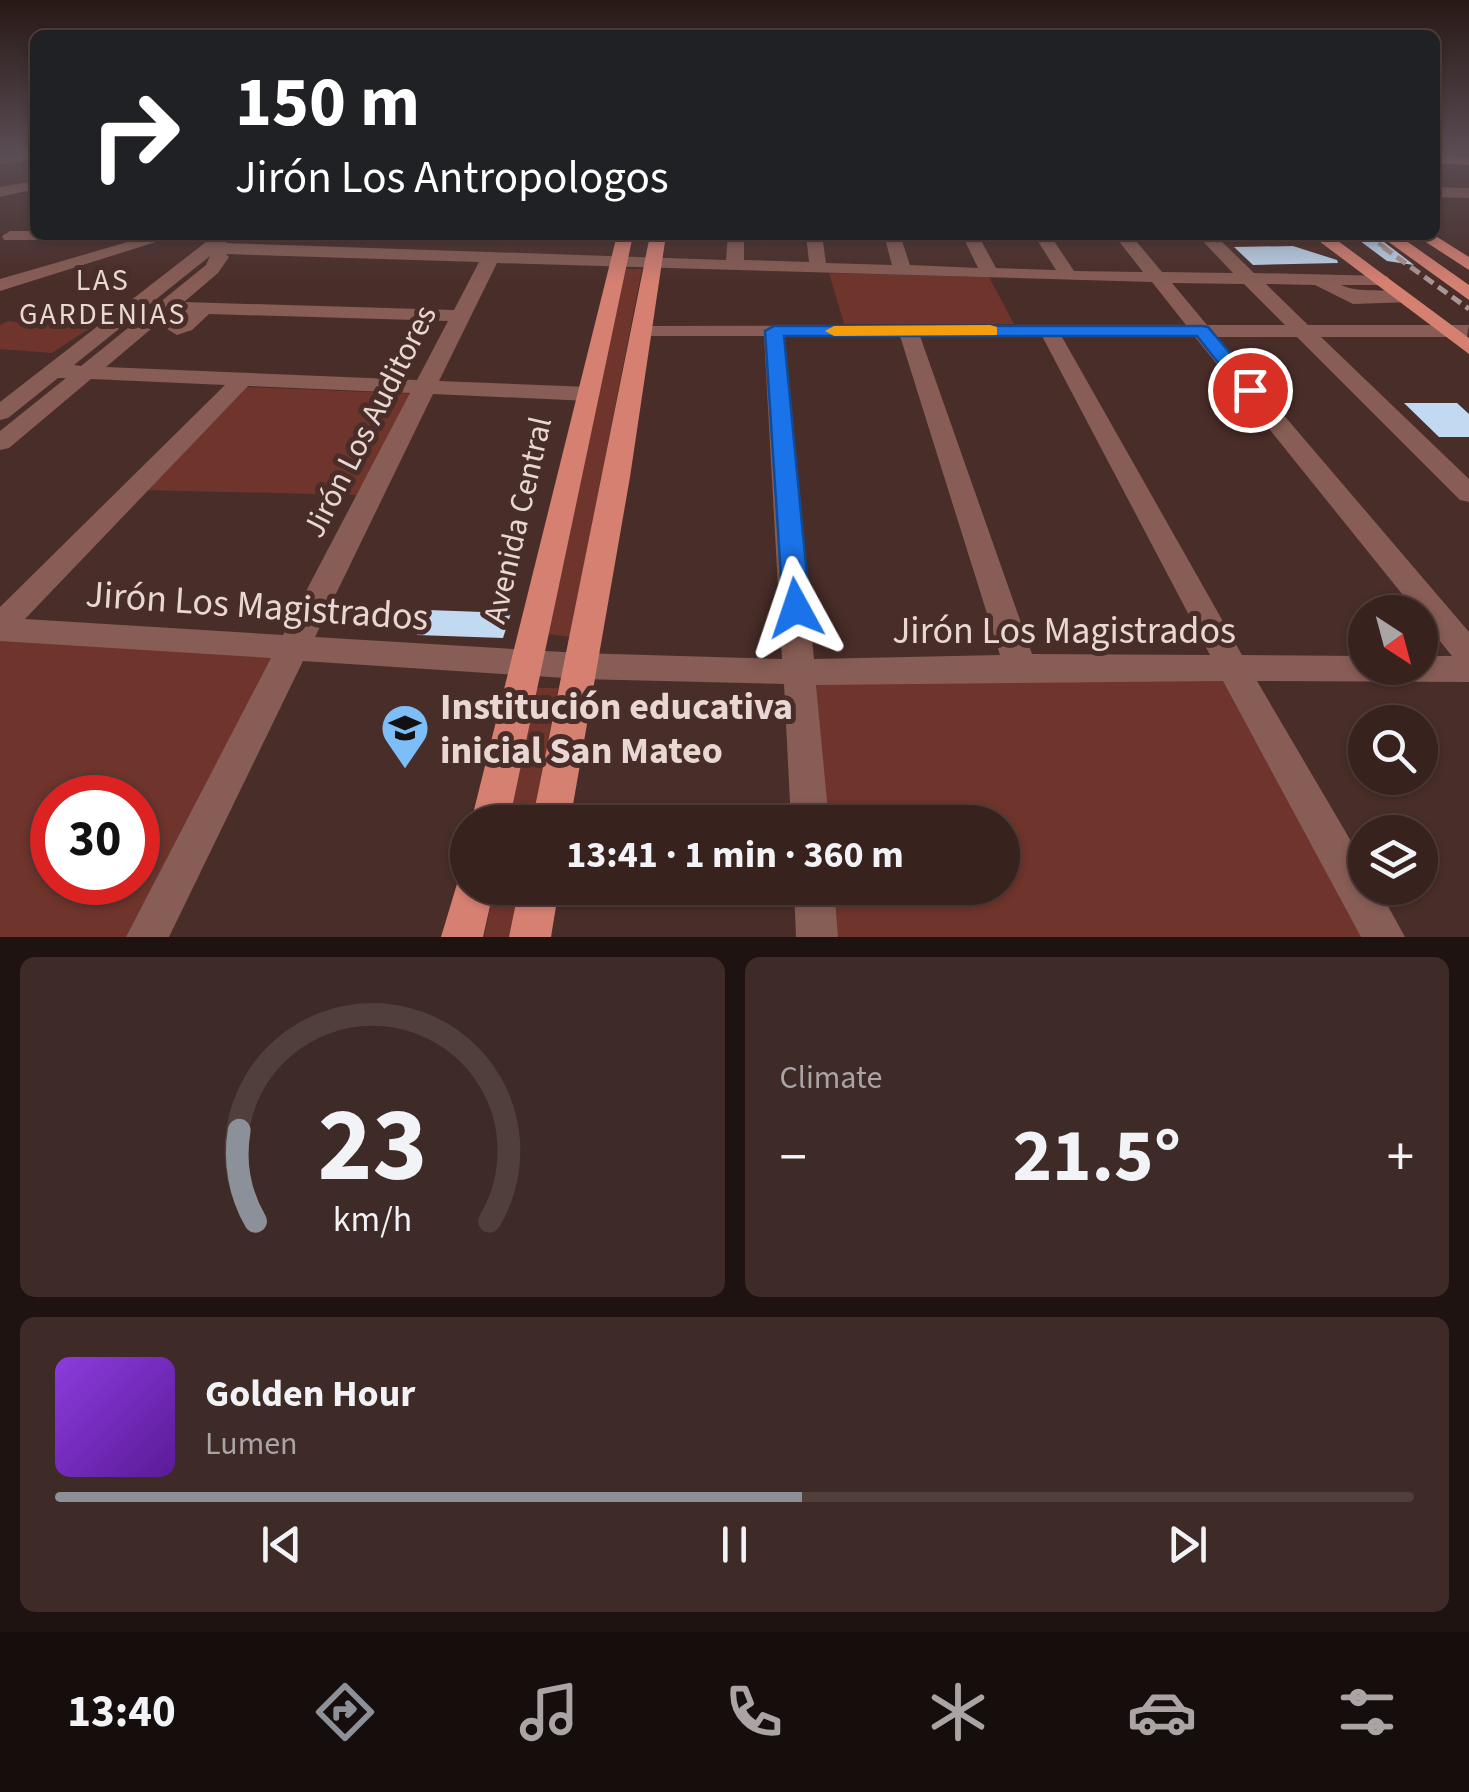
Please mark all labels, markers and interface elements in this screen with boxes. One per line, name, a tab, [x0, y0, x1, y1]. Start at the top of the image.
text: 150 m	[235, 53, 420, 153]
icon: right	[70, 70, 200, 200]
text: Jirón Los Antropologos	[235, 146, 669, 210]
district label: LAS GARDENIAS	[19, 259, 187, 336]
street label: Jirón Los Auditores	[291, 297, 448, 546]
pin	[1208, 348, 1293, 433]
icon: arrive	[1223, 363, 1278, 418]
street label: Avenida Central	[472, 412, 564, 628]
position arrow	[744, 556, 848, 660]
street label: Jirón Los Magistrados	[84, 567, 430, 645]
north arrow	[1348, 595, 1438, 685]
map controls	[1348, 595, 1438, 905]
street label: Jirón Los Magistrados	[892, 604, 1236, 658]
place label: Institución educativa inicial San Mateo	[440, 680, 793, 778]
school or university icon: Institución educativa inicial San Mateo	[379, 702, 431, 770]
button: search	[1348, 705, 1438, 795]
speed limit sign: 30	[30, 775, 160, 905]
button: layers	[1348, 815, 1438, 905]
text: 13:41 · 1 min · 360 m	[566, 828, 904, 882]
text: Climate	[780, 1055, 882, 1101]
text: 23	[317, 1073, 427, 1221]
text: 21.5°	[1012, 1103, 1181, 1210]
text: −	[780, 1119, 807, 1197]
text: +	[1387, 1119, 1414, 1197]
text: km/h	[333, 1194, 412, 1245]
text: Golden Hour	[205, 1367, 415, 1421]
text: Lumen	[205, 1421, 298, 1467]
icon: previous	[254, 1517, 309, 1572]
icon: pause	[707, 1517, 762, 1572]
icon: next	[1160, 1517, 1215, 1572]
icon: directions	[310, 1677, 380, 1747]
icon: music	[514, 1677, 584, 1747]
icon: phone	[719, 1677, 789, 1747]
icon: climate	[923, 1677, 993, 1747]
icon: car	[1127, 1677, 1197, 1747]
icon: filters	[1332, 1677, 1402, 1747]
text: 13:40	[67, 1680, 176, 1744]

